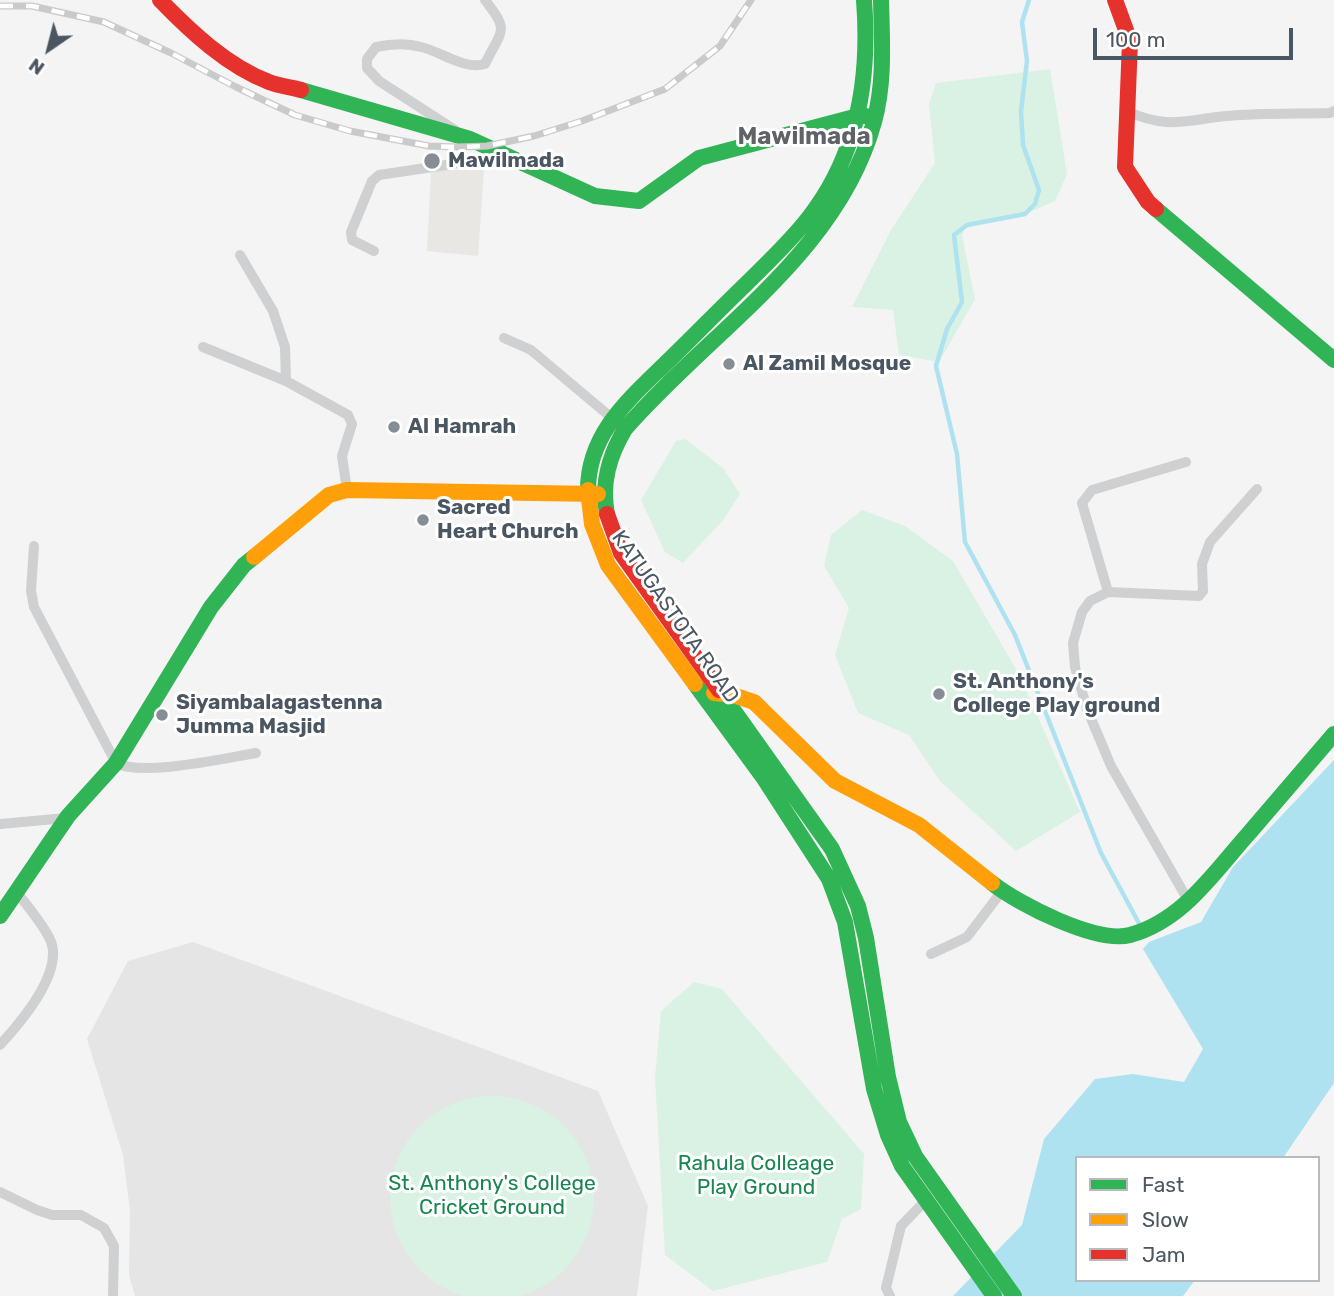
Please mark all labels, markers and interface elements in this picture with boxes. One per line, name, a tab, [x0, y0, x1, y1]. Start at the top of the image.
north arrow	[14, 14, 84, 84]
scale bar	[1096, 14, 1296, 58]
text: 100 m	[1106, 27, 1165, 52]
text: N	[24, 53, 49, 80]
district label: Mawilmada	[737, 123, 871, 151]
place label: Mawilmada	[448, 148, 564, 174]
marker: Mawilmada	[422, 151, 442, 171]
place label: Al Zamil Mosque	[743, 351, 911, 377]
marker: Al Zamil Mosque	[721, 356, 737, 372]
place label: Al Hamrah	[408, 414, 516, 440]
marker: Al Hamrah	[386, 419, 402, 435]
place label: Sacred Heart Church	[437, 495, 579, 545]
marker: Sacred Heart Church	[415, 512, 431, 528]
street label: KATUGASTOTA ROAD	[606, 526, 744, 708]
place label: St. Anthony's College Play ground	[953, 669, 1160, 719]
marker: St. Anthony's College Play ground	[931, 686, 947, 702]
place label: Siyambalagastenna Jumma Masjid	[176, 690, 383, 740]
marker: Siyambalagastenna Jumma Masjid	[154, 707, 170, 723]
park label: Rahula Colleage Play Ground	[678, 1151, 834, 1201]
legend	[1075, 1156, 1320, 1282]
park label: St. Anthony's College Cricket Ground	[388, 1171, 596, 1221]
text: Fast	[1142, 1172, 1184, 1197]
text: Slow	[1142, 1207, 1189, 1232]
text: Jam	[1142, 1242, 1186, 1267]

